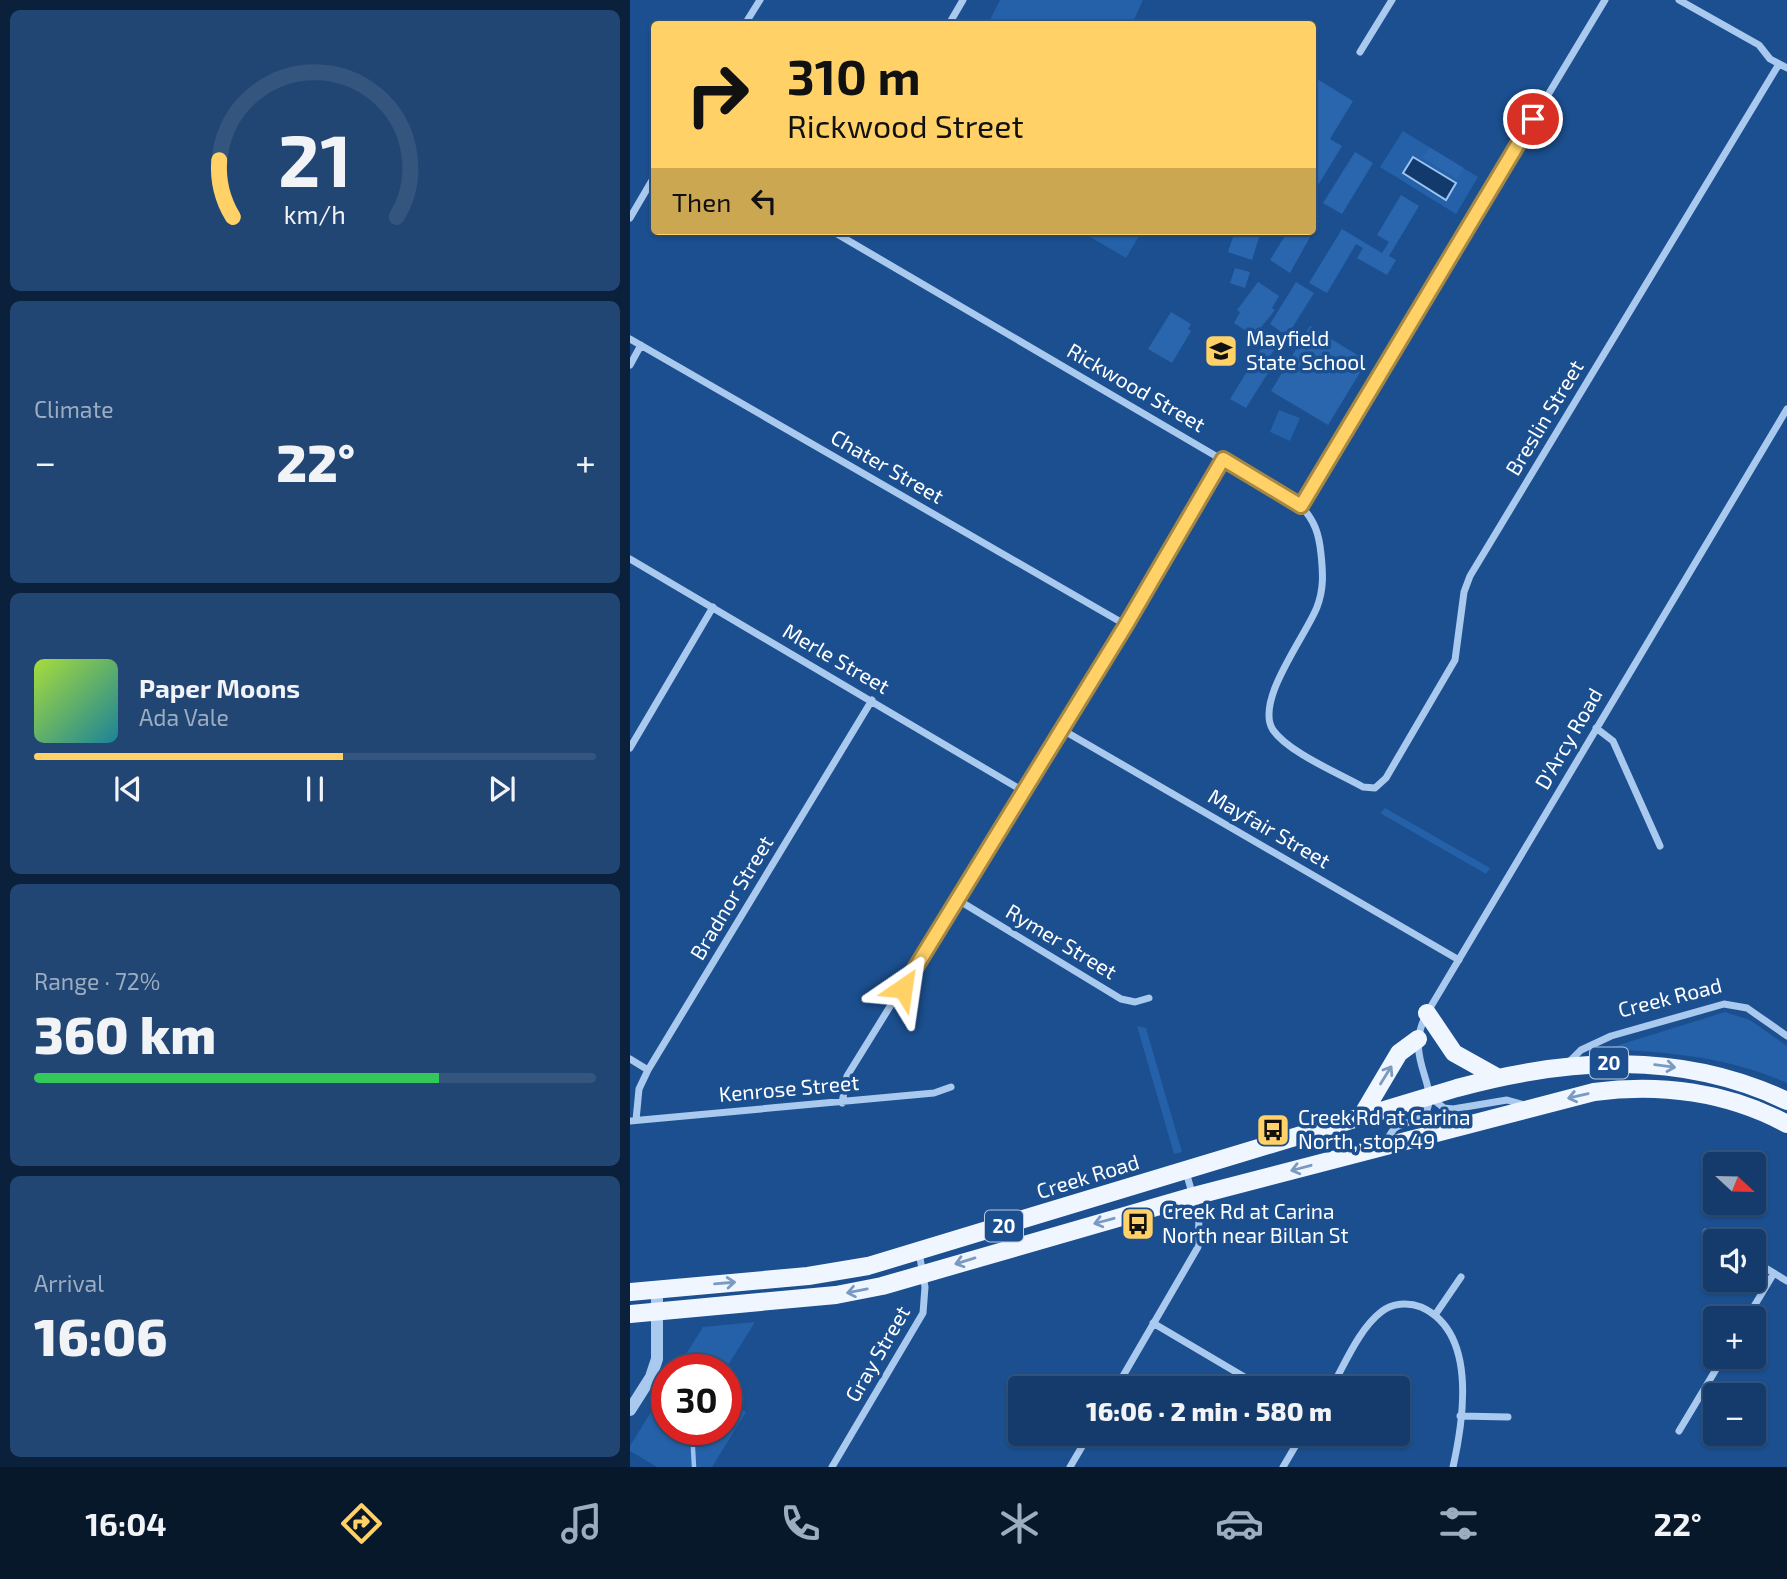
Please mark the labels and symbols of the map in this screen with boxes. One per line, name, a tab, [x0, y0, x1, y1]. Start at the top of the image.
pin	[1503, 89, 1563, 149]
place label: Mayfield State School	[1246, 325, 1366, 374]
school or university icon: Mayfield State School	[1202, 332, 1240, 370]
street label: Rickwood Street	[1063, 337, 1210, 436]
street label: Breslin Street	[1500, 355, 1588, 479]
street label: Chater Street	[827, 423, 949, 508]
street label: Merle Street	[779, 617, 894, 698]
street label: D'Arcy Road	[1529, 683, 1607, 793]
street label: Mayfair Street	[1204, 783, 1335, 873]
street label: Bradnor Street	[684, 831, 778, 964]
street label: Rymer Street	[1002, 898, 1122, 984]
position arrow	[866, 951, 940, 1025]
street label: Creek Road	[1615, 972, 1724, 1022]
road number: 20	[1590, 1048, 1628, 1078]
one-way arrow	[1653, 1060, 1675, 1073]
one-way arrow	[1378, 1066, 1393, 1085]
street label: Kenrose Street	[718, 1069, 860, 1106]
one-way arrow	[1567, 1089, 1590, 1103]
place label: Creek Rd at Carina North, stop 49	[1298, 1104, 1471, 1153]
bus stop icon: Creek Rd at Carina North, stop 49	[1254, 1111, 1292, 1149]
street label: Creek Road	[1033, 1148, 1142, 1203]
north arrow	[1703, 1152, 1766, 1214]
one-way arrow	[1290, 1162, 1313, 1175]
place label: Creek Rd at Carina North near Billan St	[1162, 1198, 1348, 1247]
bus stop icon: Creek Rd at Carina North near Billan St	[1119, 1205, 1157, 1243]
road number: 20	[985, 1210, 1023, 1242]
one-way arrow	[1093, 1215, 1115, 1228]
one-way arrow	[954, 1256, 976, 1269]
one-way arrow	[713, 1276, 736, 1289]
one-way arrow	[846, 1285, 869, 1298]
street label: Gray Street	[839, 1301, 914, 1406]
speed limit sign: 30	[651, 1354, 742, 1445]

